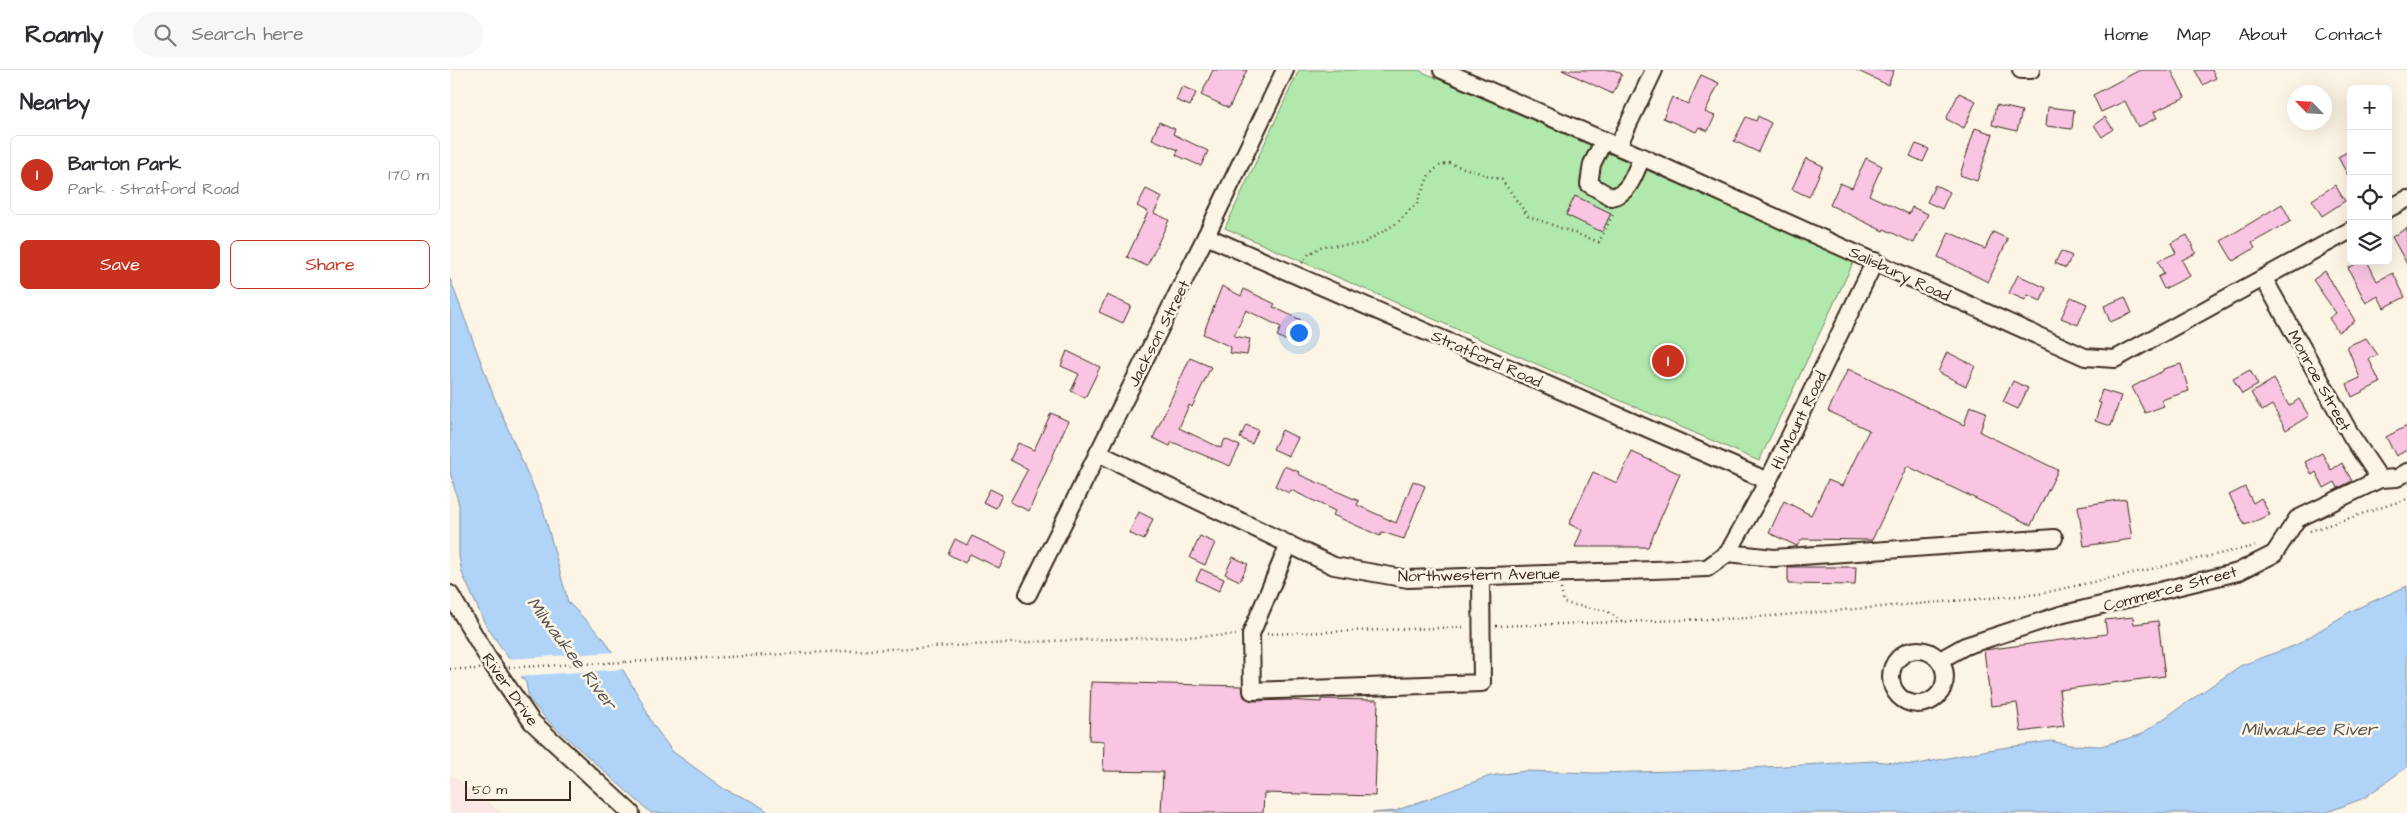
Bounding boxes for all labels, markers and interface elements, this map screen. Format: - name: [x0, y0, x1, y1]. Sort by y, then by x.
- search box: [133, 12, 483, 57]
- text: Roamly: [25, 18, 103, 52]
- icon: search: [151, 21, 179, 49]
- text: Search here: [191, 21, 304, 48]
- text: Home: [2104, 22, 2149, 47]
- text: Map: [2177, 22, 2211, 47]
- text: About: [2239, 22, 2287, 47]
- text: Contact: [2315, 22, 2382, 47]
- north arrow: [2287, 85, 2332, 130]
- map controls: [2347, 85, 2392, 265]
- button: +: [2347, 85, 2392, 130]
- text: Nearby: [20, 88, 90, 117]
- button: −: [2347, 130, 2392, 175]
- text: Barton Park: [68, 151, 181, 178]
- text: 1: [36, 164, 38, 186]
- text: 170 m: [388, 164, 429, 186]
- button: locate: [2347, 175, 2392, 220]
- text: Park · Stratford Road: [68, 178, 239, 200]
- button: layers: [2347, 220, 2392, 265]
- button: Save: [20, 240, 220, 289]
- button: Share: [230, 240, 430, 289]
- street label: Salisbury Road: [1845, 241, 1954, 308]
- street label: Jackson Street: [1122, 276, 1196, 391]
- your location: [1286, 320, 1312, 346]
- street label: Stratford Road: [1428, 325, 1545, 393]
- street label: Monroe Street: [2282, 326, 2356, 435]
- pin: 1: [1652, 342, 1684, 380]
- street label: Hi Mount Road: [1766, 368, 1832, 473]
- street label: Commerce Street: [2101, 560, 2240, 617]
- street label: Northwestern Avenue: [1398, 563, 1561, 587]
- water label: Milwaukee River: [521, 592, 624, 717]
- street label: River Drive: [477, 649, 544, 731]
- water label: Milwaukee River: [2241, 717, 2379, 742]
- scale bar: [465, 778, 571, 801]
- text: 50 m: [472, 780, 507, 800]

